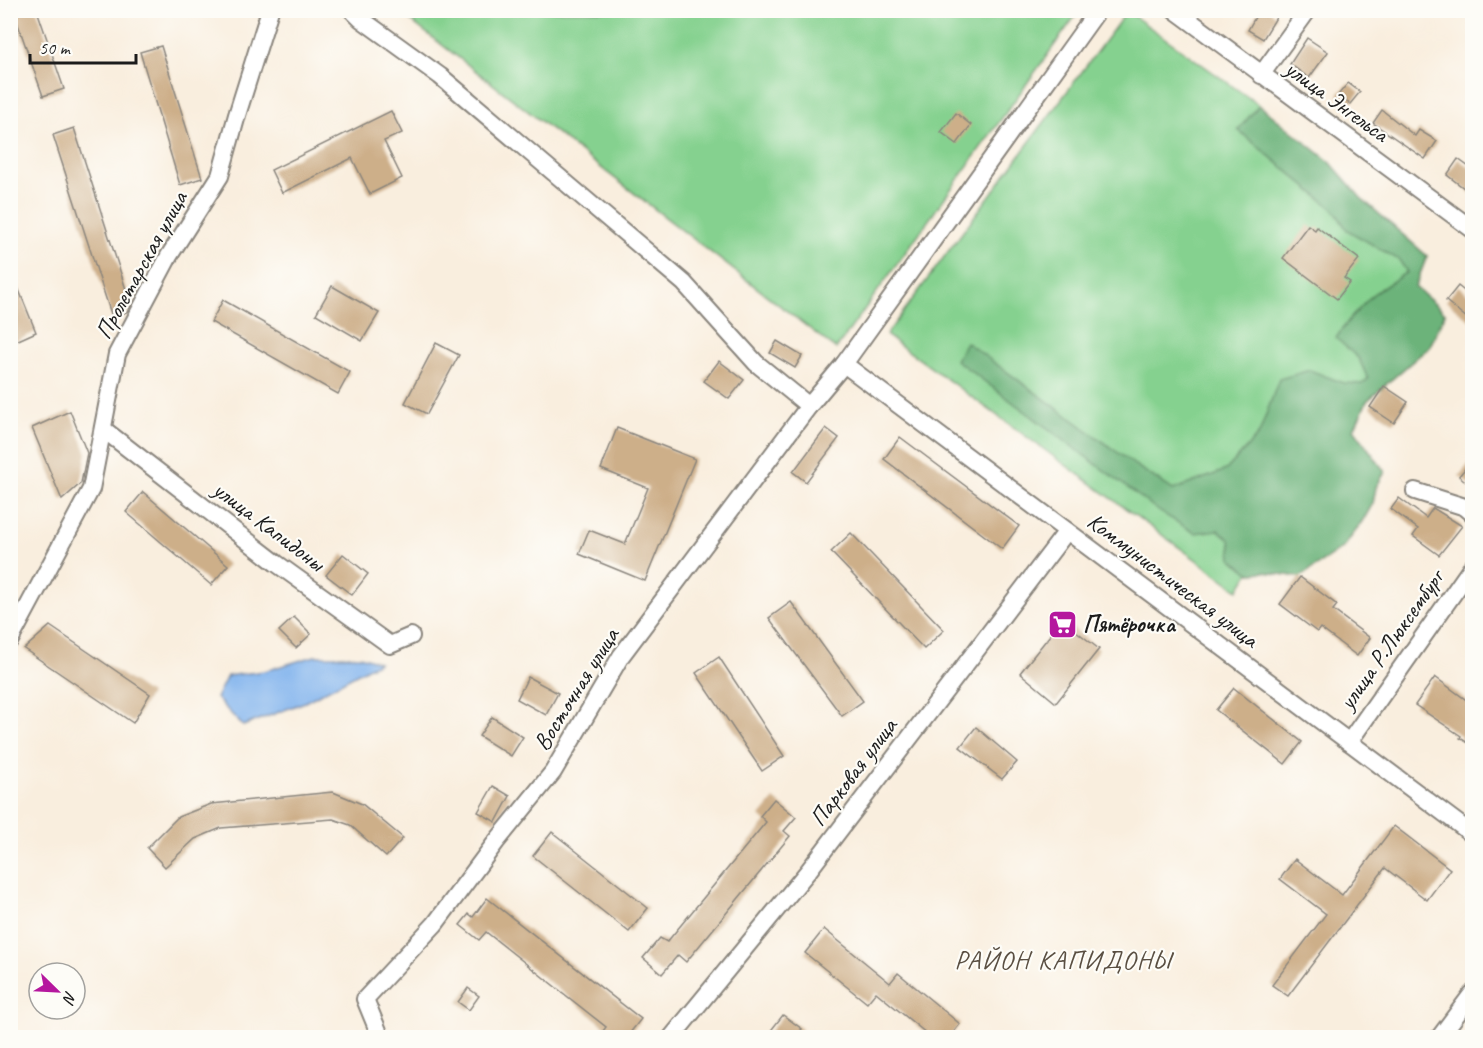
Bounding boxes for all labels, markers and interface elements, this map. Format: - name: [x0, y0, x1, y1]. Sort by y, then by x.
- scale bar: [30, 27, 136, 65]
- text: 50 m: [39, 37, 72, 59]
- street label: улица Энгельса: [1278, 52, 1396, 149]
- street label: Пролетарская улица: [88, 185, 195, 344]
- street label: улица Капидоны: [206, 473, 333, 579]
- street label: Коммунистическая улица: [1082, 506, 1266, 655]
- street label: улица Р.Люксембург: [1331, 562, 1452, 717]
- supermarket icon: Пятёрочка: [1046, 608, 1078, 640]
- place label: Пятёрочка: [1083, 609, 1176, 639]
- street label: Восточная улица: [526, 621, 626, 756]
- street label: Парковая улица: [803, 711, 904, 832]
- district label: РАЙОН КАПИДОНЫ: [954, 944, 1175, 977]
- north arrow: [27, 961, 87, 1021]
- text: N: [57, 988, 81, 1008]

